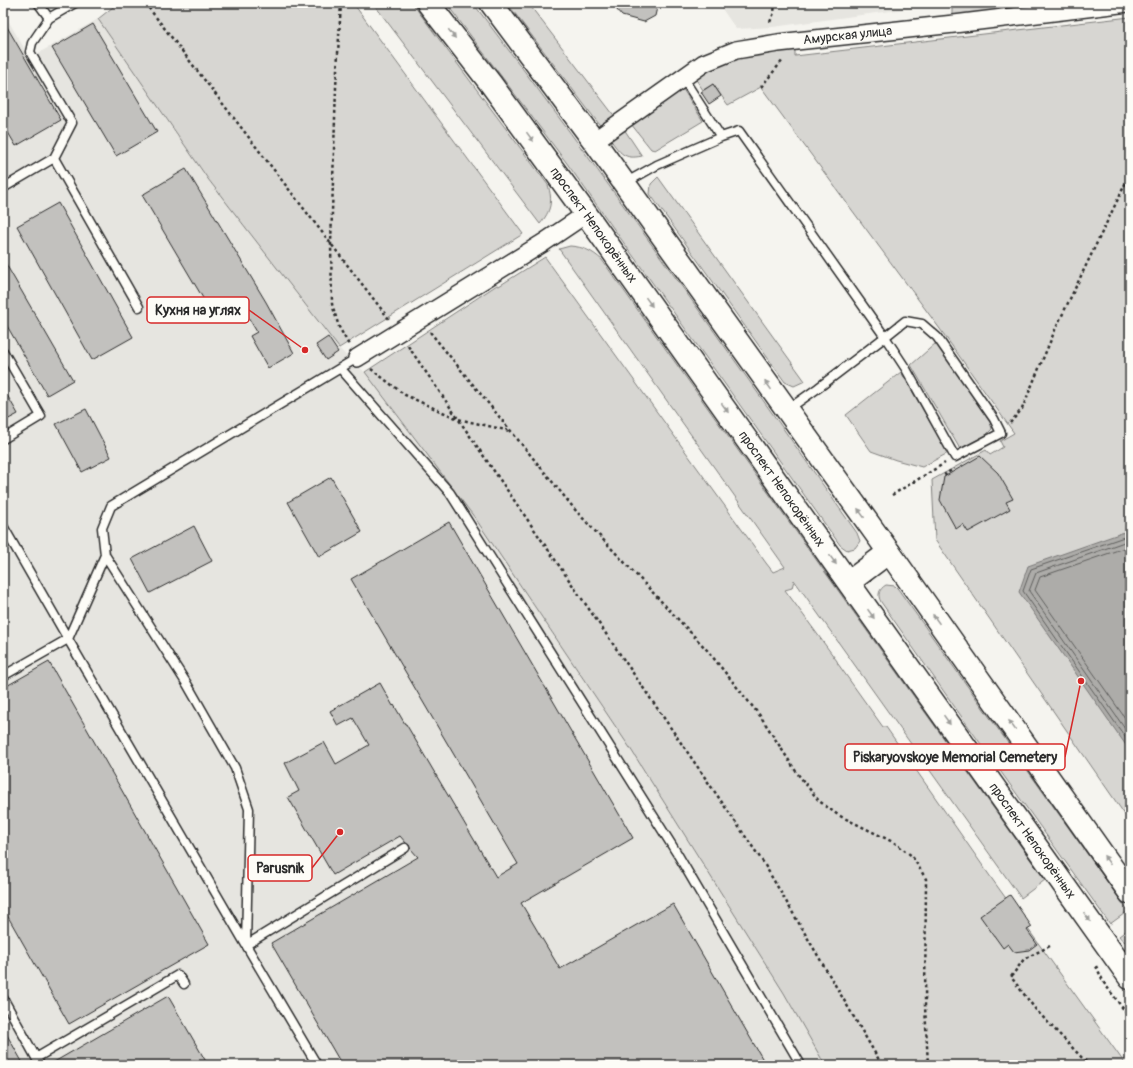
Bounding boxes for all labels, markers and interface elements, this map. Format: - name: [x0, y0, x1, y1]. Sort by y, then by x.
- street label: Амурская улица: [802, 23, 893, 48]
- one-way arrow: [448, 28, 456, 39]
- one-way arrow: [526, 132, 534, 143]
- street label: проспект Непокорённых: [547, 164, 640, 286]
- callout: Кухня на углях: [147, 297, 249, 323]
- one-way arrow: [645, 297, 653, 308]
- text: Кухня на углях: [155, 302, 241, 319]
- one-way arrow: [764, 380, 772, 391]
- one-way arrow: [721, 403, 729, 414]
- street label: проспект Непокорённых: [735, 428, 828, 550]
- one-way arrow: [857, 508, 865, 519]
- one-way arrow: [829, 554, 837, 565]
- one-way arrow: [867, 609, 875, 619]
- one-way arrow: [932, 614, 940, 624]
- one-way arrow: [943, 715, 951, 725]
- one-way arrow: [1008, 720, 1016, 731]
- callout: Piskaryovskoye Memorial Cemetery: [845, 744, 1065, 770]
- text: Piskaryovskoye Memorial Cemetery: [853, 749, 1057, 766]
- street label: проспект Непокорённых: [986, 780, 1079, 902]
- callout: Parusnik: [248, 855, 312, 881]
- one-way arrow: [1103, 855, 1111, 865]
- text: Parusnik: [256, 860, 304, 877]
- one-way arrow: [1083, 912, 1091, 922]

